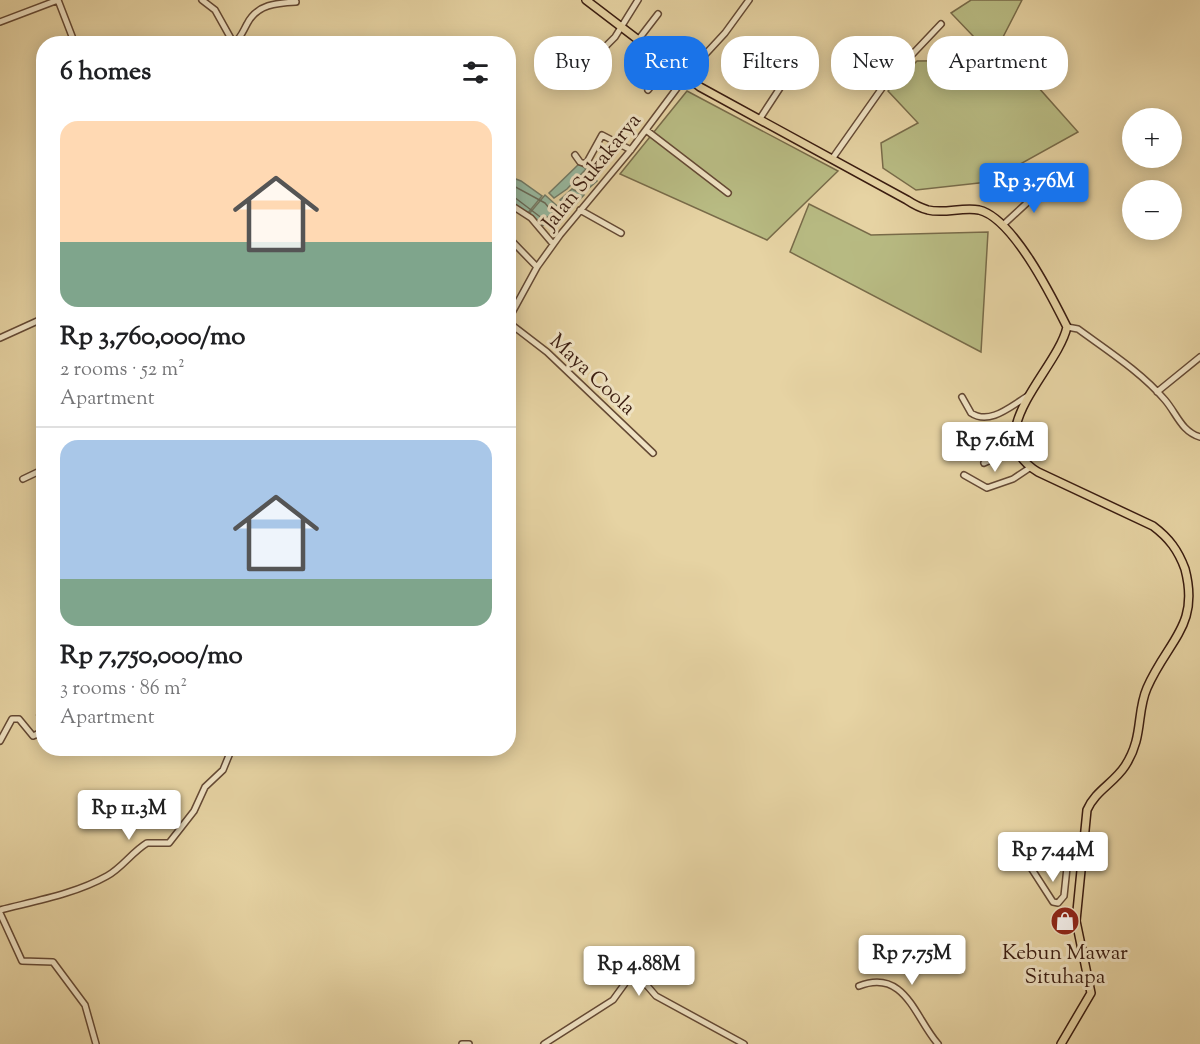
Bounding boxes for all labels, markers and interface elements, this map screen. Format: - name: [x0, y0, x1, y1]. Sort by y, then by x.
- chip: Buy: [534, 36, 612, 90]
- chip: Rent: [624, 36, 709, 90]
- chip: Filters: [721, 36, 819, 90]
- chip: New: [831, 36, 915, 90]
- chip: Apartment: [927, 36, 1068, 90]
- text: 6 homes: [60, 54, 151, 91]
- icon: filters: [459, 56, 492, 89]
- street label: Jalan Sukakarya: [535, 107, 649, 238]
- map controls: [1122, 108, 1182, 240]
- button: +: [1122, 108, 1182, 168]
- icon: home: [222, 160, 330, 268]
- pin: Rp 3.76M: [972, 163, 1096, 214]
- text: Rp 3.76M: [994, 168, 1074, 197]
- button: −: [1122, 180, 1182, 240]
- text: Rp 3,760,000/mo: [60, 319, 245, 356]
- street label: Maya Coola: [542, 328, 642, 423]
- text: 2 rooms · 52 m²: [60, 356, 185, 385]
- text: Apartment: [60, 385, 155, 414]
- pin: Rp 7.61M: [933, 422, 1057, 473]
- text: Rp 7.61M: [956, 427, 1034, 456]
- icon: home: [222, 479, 330, 587]
- text: Rp 7,750,000/mo: [60, 638, 243, 675]
- text: 3 rooms · 86 m²: [60, 675, 187, 704]
- text: Apartment: [60, 704, 155, 733]
- pin: Rp 11.3M: [67, 790, 191, 841]
- text: Rp 11.3M: [92, 795, 166, 824]
- pin: Rp 7.44M: [991, 832, 1115, 883]
- text: Rp 7.44M: [1012, 837, 1094, 866]
- shop icon: Kebun Mawar Situhapa: [1049, 905, 1081, 937]
- pin: Rp 7.75M: [850, 935, 974, 986]
- place label: Kebun Mawar Situhapa: [1002, 939, 1128, 993]
- text: Rp 7.75M: [873, 940, 951, 969]
- pin: Rp 4.88M: [577, 946, 701, 997]
- text: Rp 4.88M: [598, 951, 680, 980]

